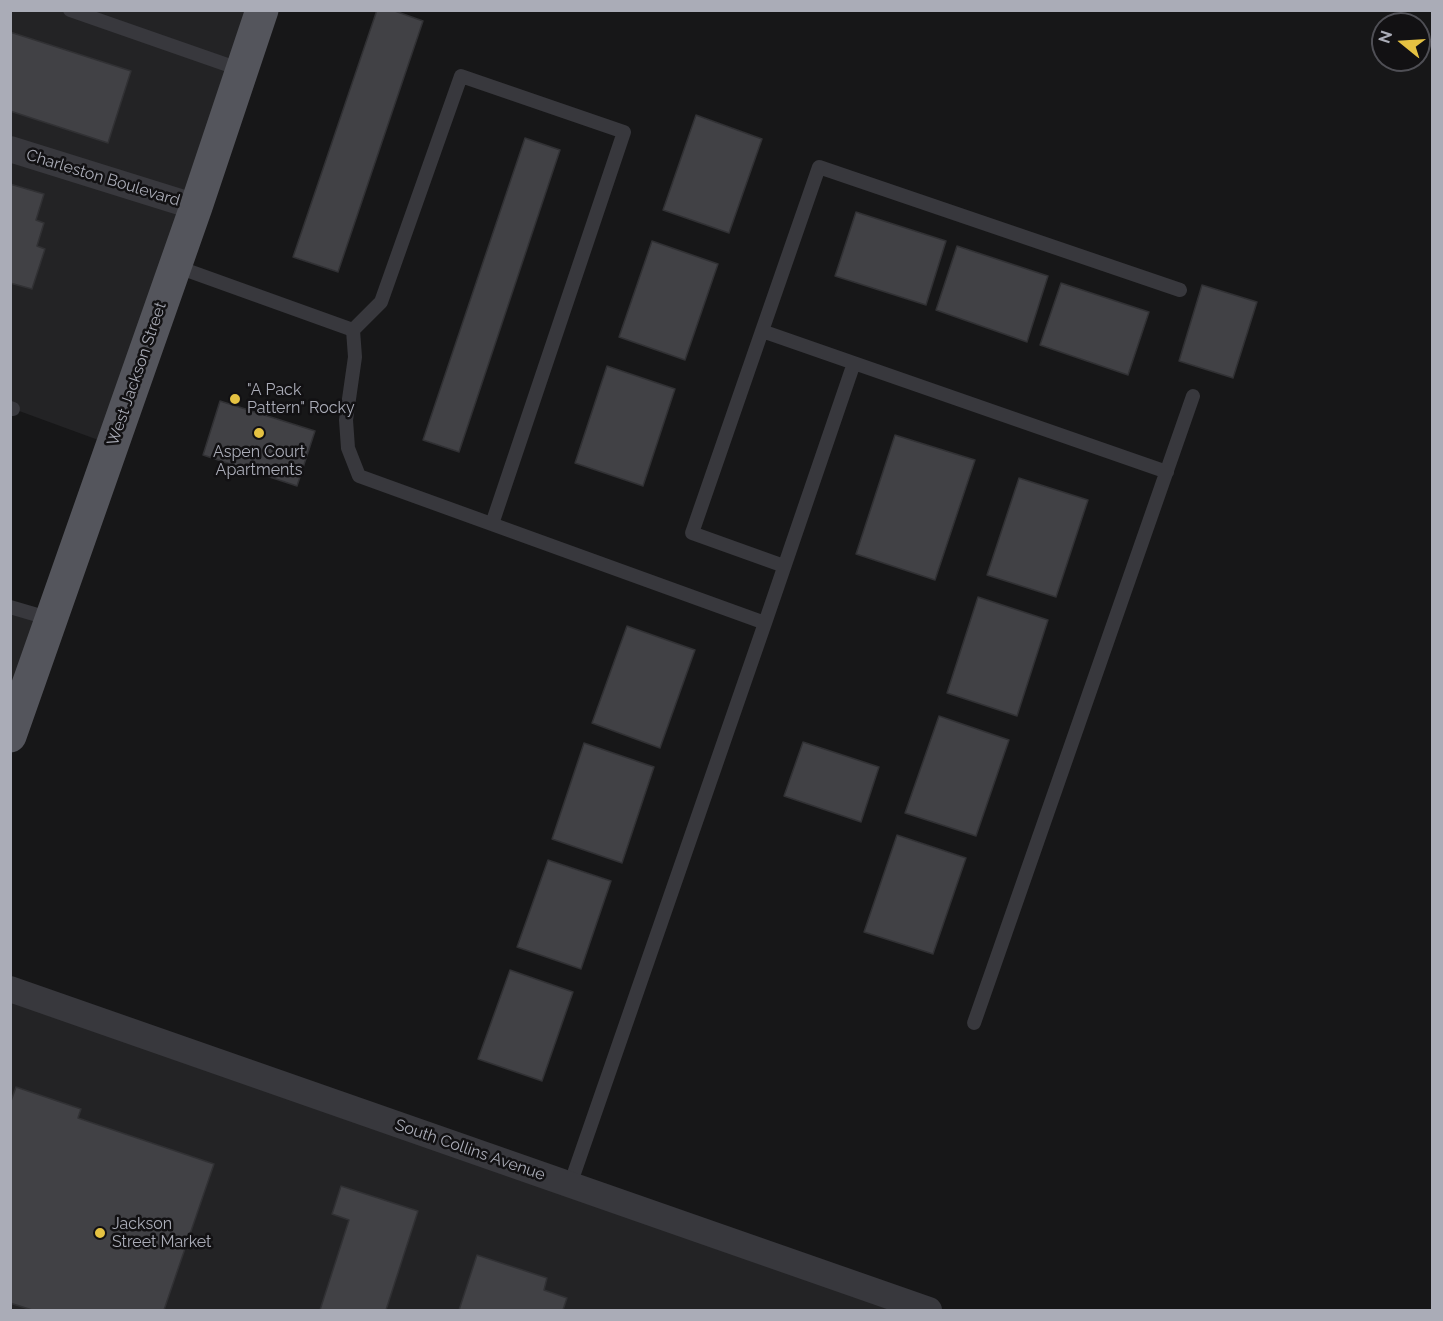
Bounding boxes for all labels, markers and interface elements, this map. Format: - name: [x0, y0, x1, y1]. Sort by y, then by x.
- north arrow: [1371, 12, 1431, 72]
- text: N: [1374, 28, 1396, 46]
- street label: Charleston Boulevard: [24, 145, 182, 211]
- street label: West Jackson Street: [103, 300, 171, 448]
- place label: "A Pack Pattern" Rocky: [247, 380, 355, 418]
- marker: "A Pack Pattern" Rocky: [228, 392, 242, 406]
- marker: Aspen Court Apartments: [252, 426, 266, 440]
- place label: Aspen Court Apartments: [213, 442, 305, 480]
- street label: South Collins Avenue: [392, 1115, 548, 1185]
- place label: Jackson Street Market: [112, 1214, 211, 1252]
- marker: Jackson Street Market: [93, 1226, 107, 1240]

